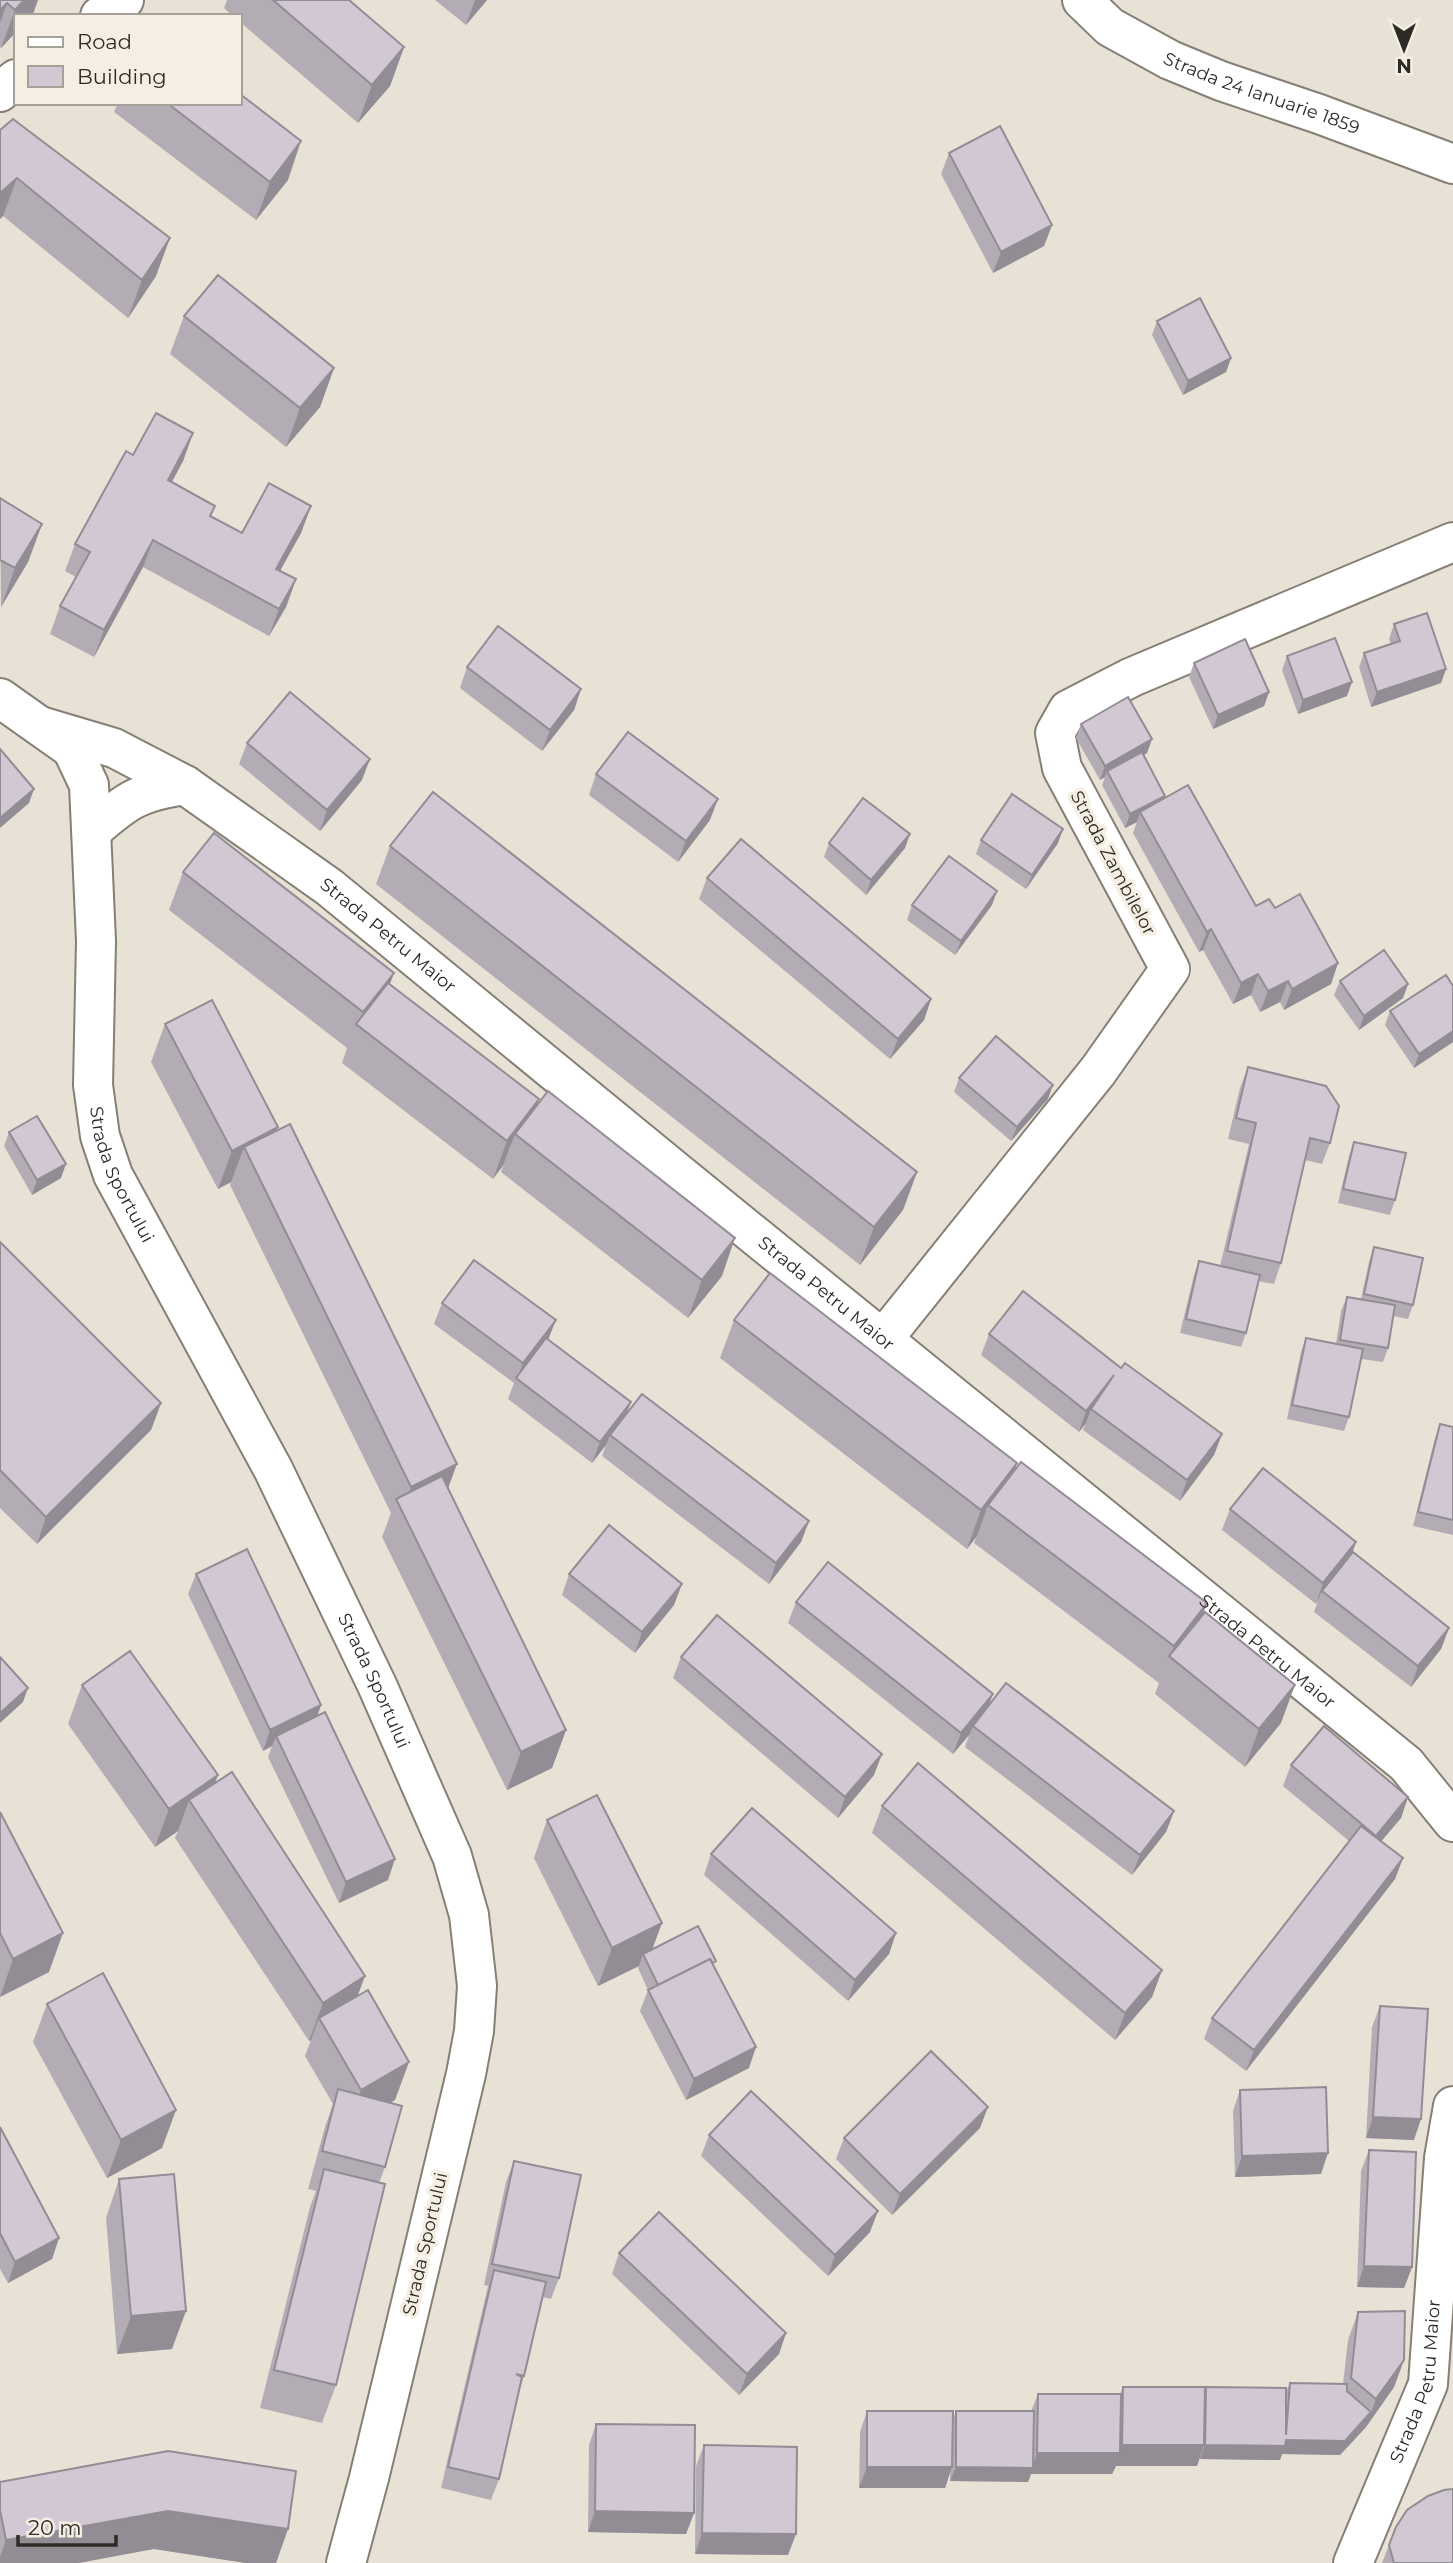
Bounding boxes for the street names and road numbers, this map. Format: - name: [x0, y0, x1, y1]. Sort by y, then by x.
- street label: Strada 24 Ianuarie 1859: [1159, 47, 1363, 139]
- street label: Strada Zambilelor: [1066, 787, 1160, 939]
- street label: Strada Petru Maior: [316, 873, 460, 997]
- street label: Strada Sportului: [85, 1105, 159, 1246]
- street label: Strada Petru Maior: [754, 1232, 899, 1355]
- street label: Strada Petru Maior: [1195, 1590, 1340, 1713]
- street label: Strada Sportului: [333, 1610, 414, 1752]
- street label: Strada Sportului: [398, 2170, 452, 2318]
- street label: Strada Petru Maior: [1385, 2299, 1445, 2466]

